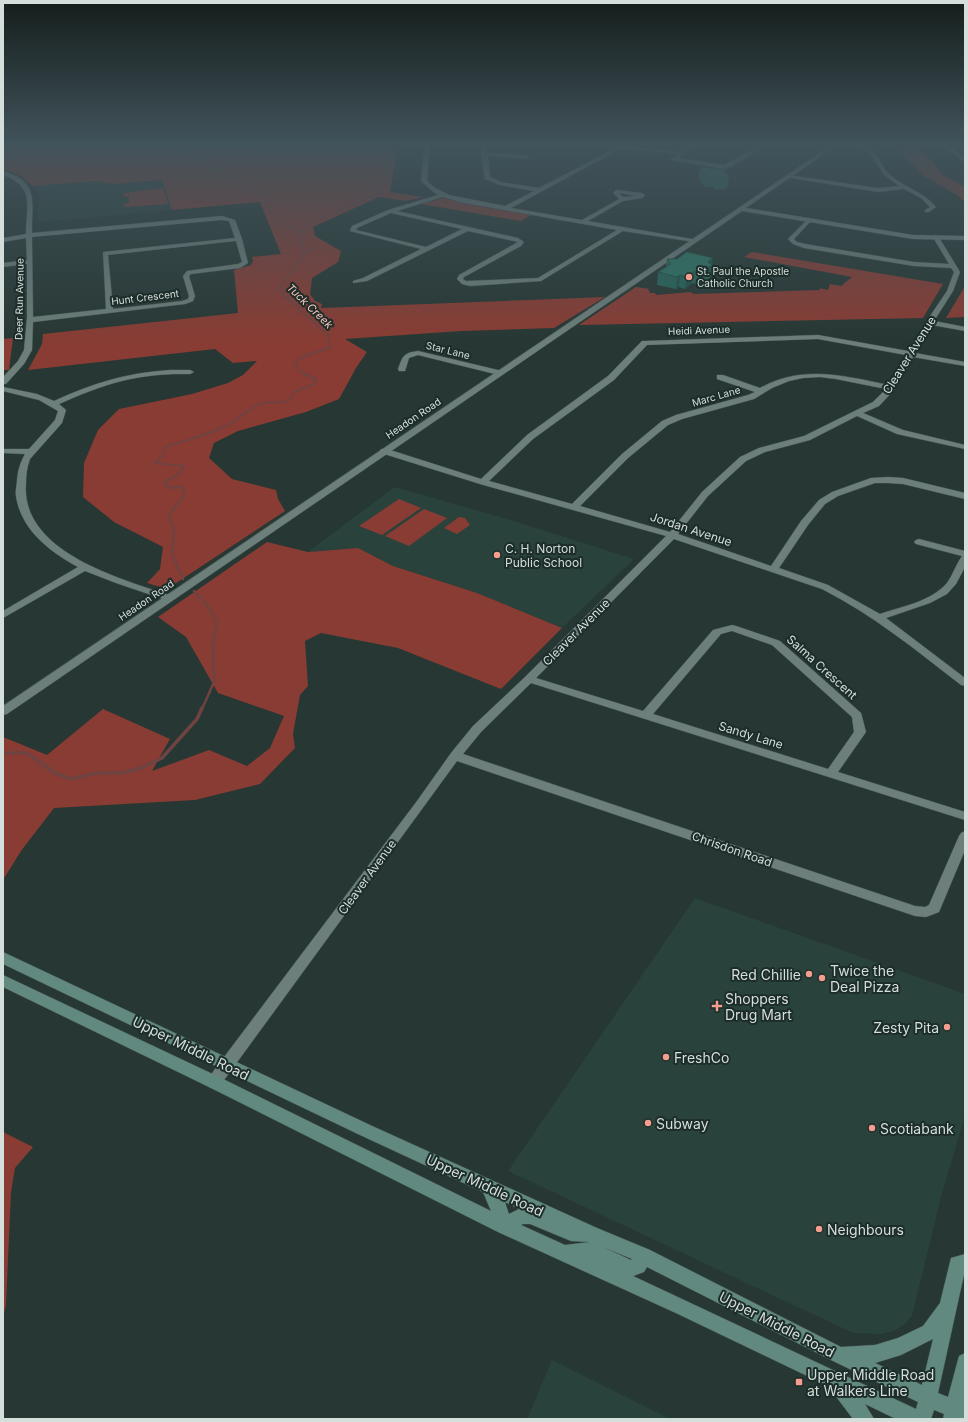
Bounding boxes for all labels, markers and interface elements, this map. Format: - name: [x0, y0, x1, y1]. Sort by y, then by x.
- street label: Deer Run Avenue: [12, 258, 26, 340]
- place label: St. Paul the Apostle Catholic Church: [697, 265, 789, 289]
- marker: St. Paul the Apostle Catholic Church: [684, 272, 694, 282]
- water label: Tuck Creek: [284, 280, 337, 332]
- street label: Hunt Crescent: [110, 287, 180, 307]
- street label: Cleaver Avenue: [879, 313, 939, 397]
- street label: Heidi Avenue: [668, 323, 730, 337]
- street label: Star Lane: [425, 339, 471, 361]
- street label: Marc Lane: [690, 383, 742, 409]
- street label: Headon Road: [383, 395, 443, 441]
- street label: Jordan Avenue: [648, 509, 734, 549]
- place label: C. H. Norton Public School: [505, 541, 582, 570]
- marker: C. H. Norton Public School: [492, 550, 502, 560]
- street label: Headon Road: [116, 577, 176, 623]
- street label: Cleaver Avenue: [539, 595, 613, 669]
- street label: Salma Crescent: [784, 632, 860, 702]
- street label: Sandy Lane: [717, 718, 785, 752]
- street label: Chrisdon Road: [690, 828, 774, 870]
- street label: Cleaver Avenue: [335, 837, 399, 917]
- place label: Twice the Deal Pizza: [830, 962, 899, 995]
- place label: Red Chillie: [731, 966, 801, 983]
- marker: Red Chillie: [804, 969, 814, 979]
- marker: Twice the Deal Pizza: [817, 973, 827, 983]
- place label: Shoppers Drug Mart: [725, 990, 792, 1023]
- marker: Shoppers Drug Mart: [712, 1001, 722, 1011]
- street label: Upper Middle Road: [130, 1012, 252, 1084]
- place label: Zesty Pita: [873, 1019, 939, 1036]
- marker: Zesty Pita: [942, 1022, 952, 1032]
- place label: FreshCo: [674, 1049, 729, 1066]
- marker: FreshCo: [661, 1052, 671, 1062]
- place label: Subway: [656, 1115, 709, 1132]
- marker: Subway: [643, 1118, 653, 1128]
- place label: Scotiabank: [880, 1120, 954, 1137]
- marker: Scotiabank: [867, 1123, 877, 1133]
- street label: Upper Middle Road: [424, 1150, 546, 1220]
- place label: Neighbours: [827, 1221, 904, 1238]
- marker: Neighbours: [814, 1224, 824, 1234]
- street label: Upper Middle Road: [716, 1288, 838, 1360]
- place label: Upper Middle Road at Walkers Line: [807, 1366, 934, 1399]
- marker: Upper Middle Road at Walkers Line: [794, 1377, 804, 1387]

